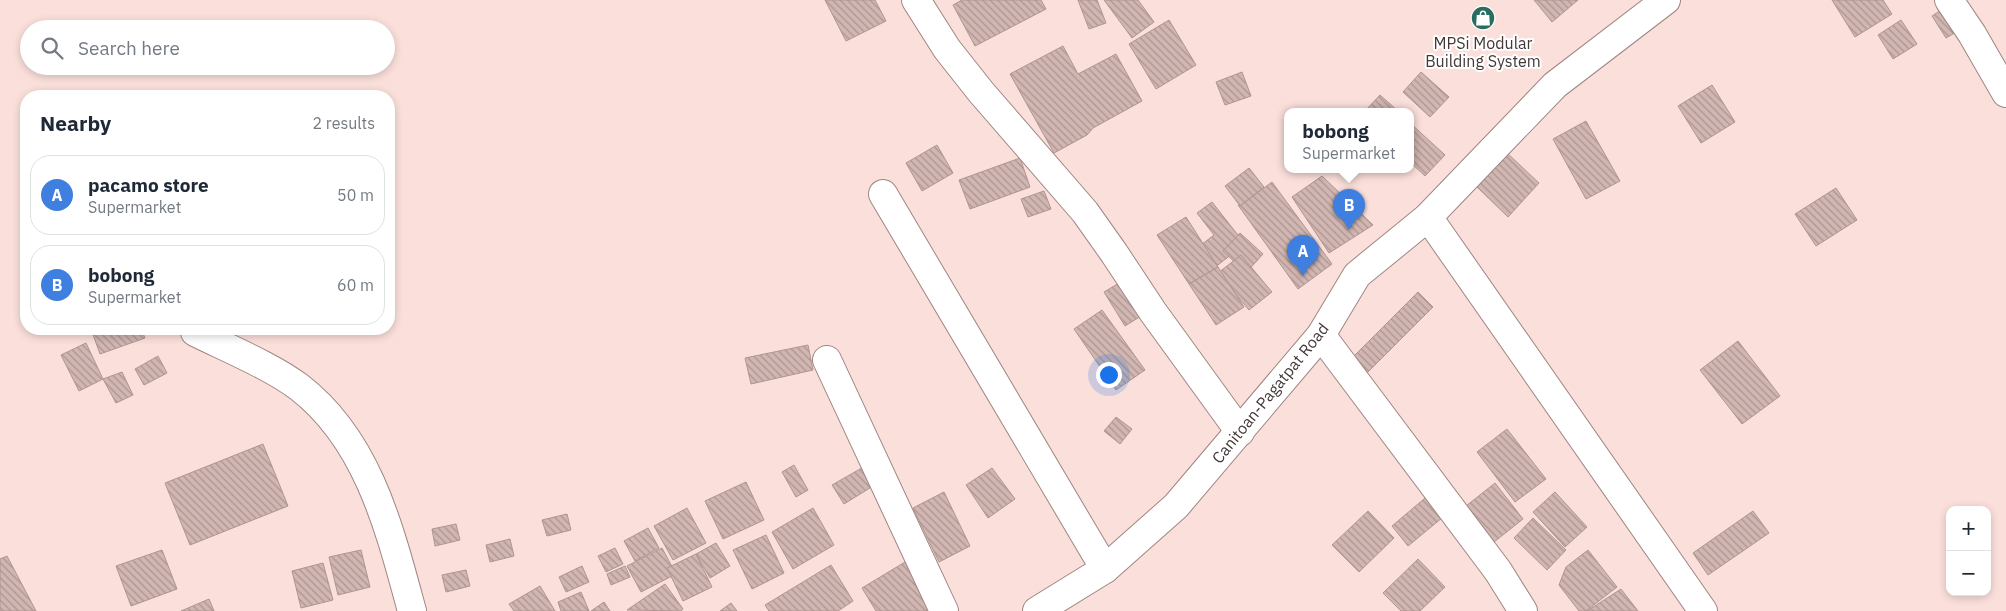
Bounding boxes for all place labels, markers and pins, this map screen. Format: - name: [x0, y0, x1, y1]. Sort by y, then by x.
- shop icon: MPSi Modular Building System: [1470, 5, 1496, 31]
- place label: MPSi Modular Building System: [1425, 33, 1541, 71]
- pin: B: [1333, 189, 1365, 230]
- pin: A: [1287, 235, 1319, 276]

